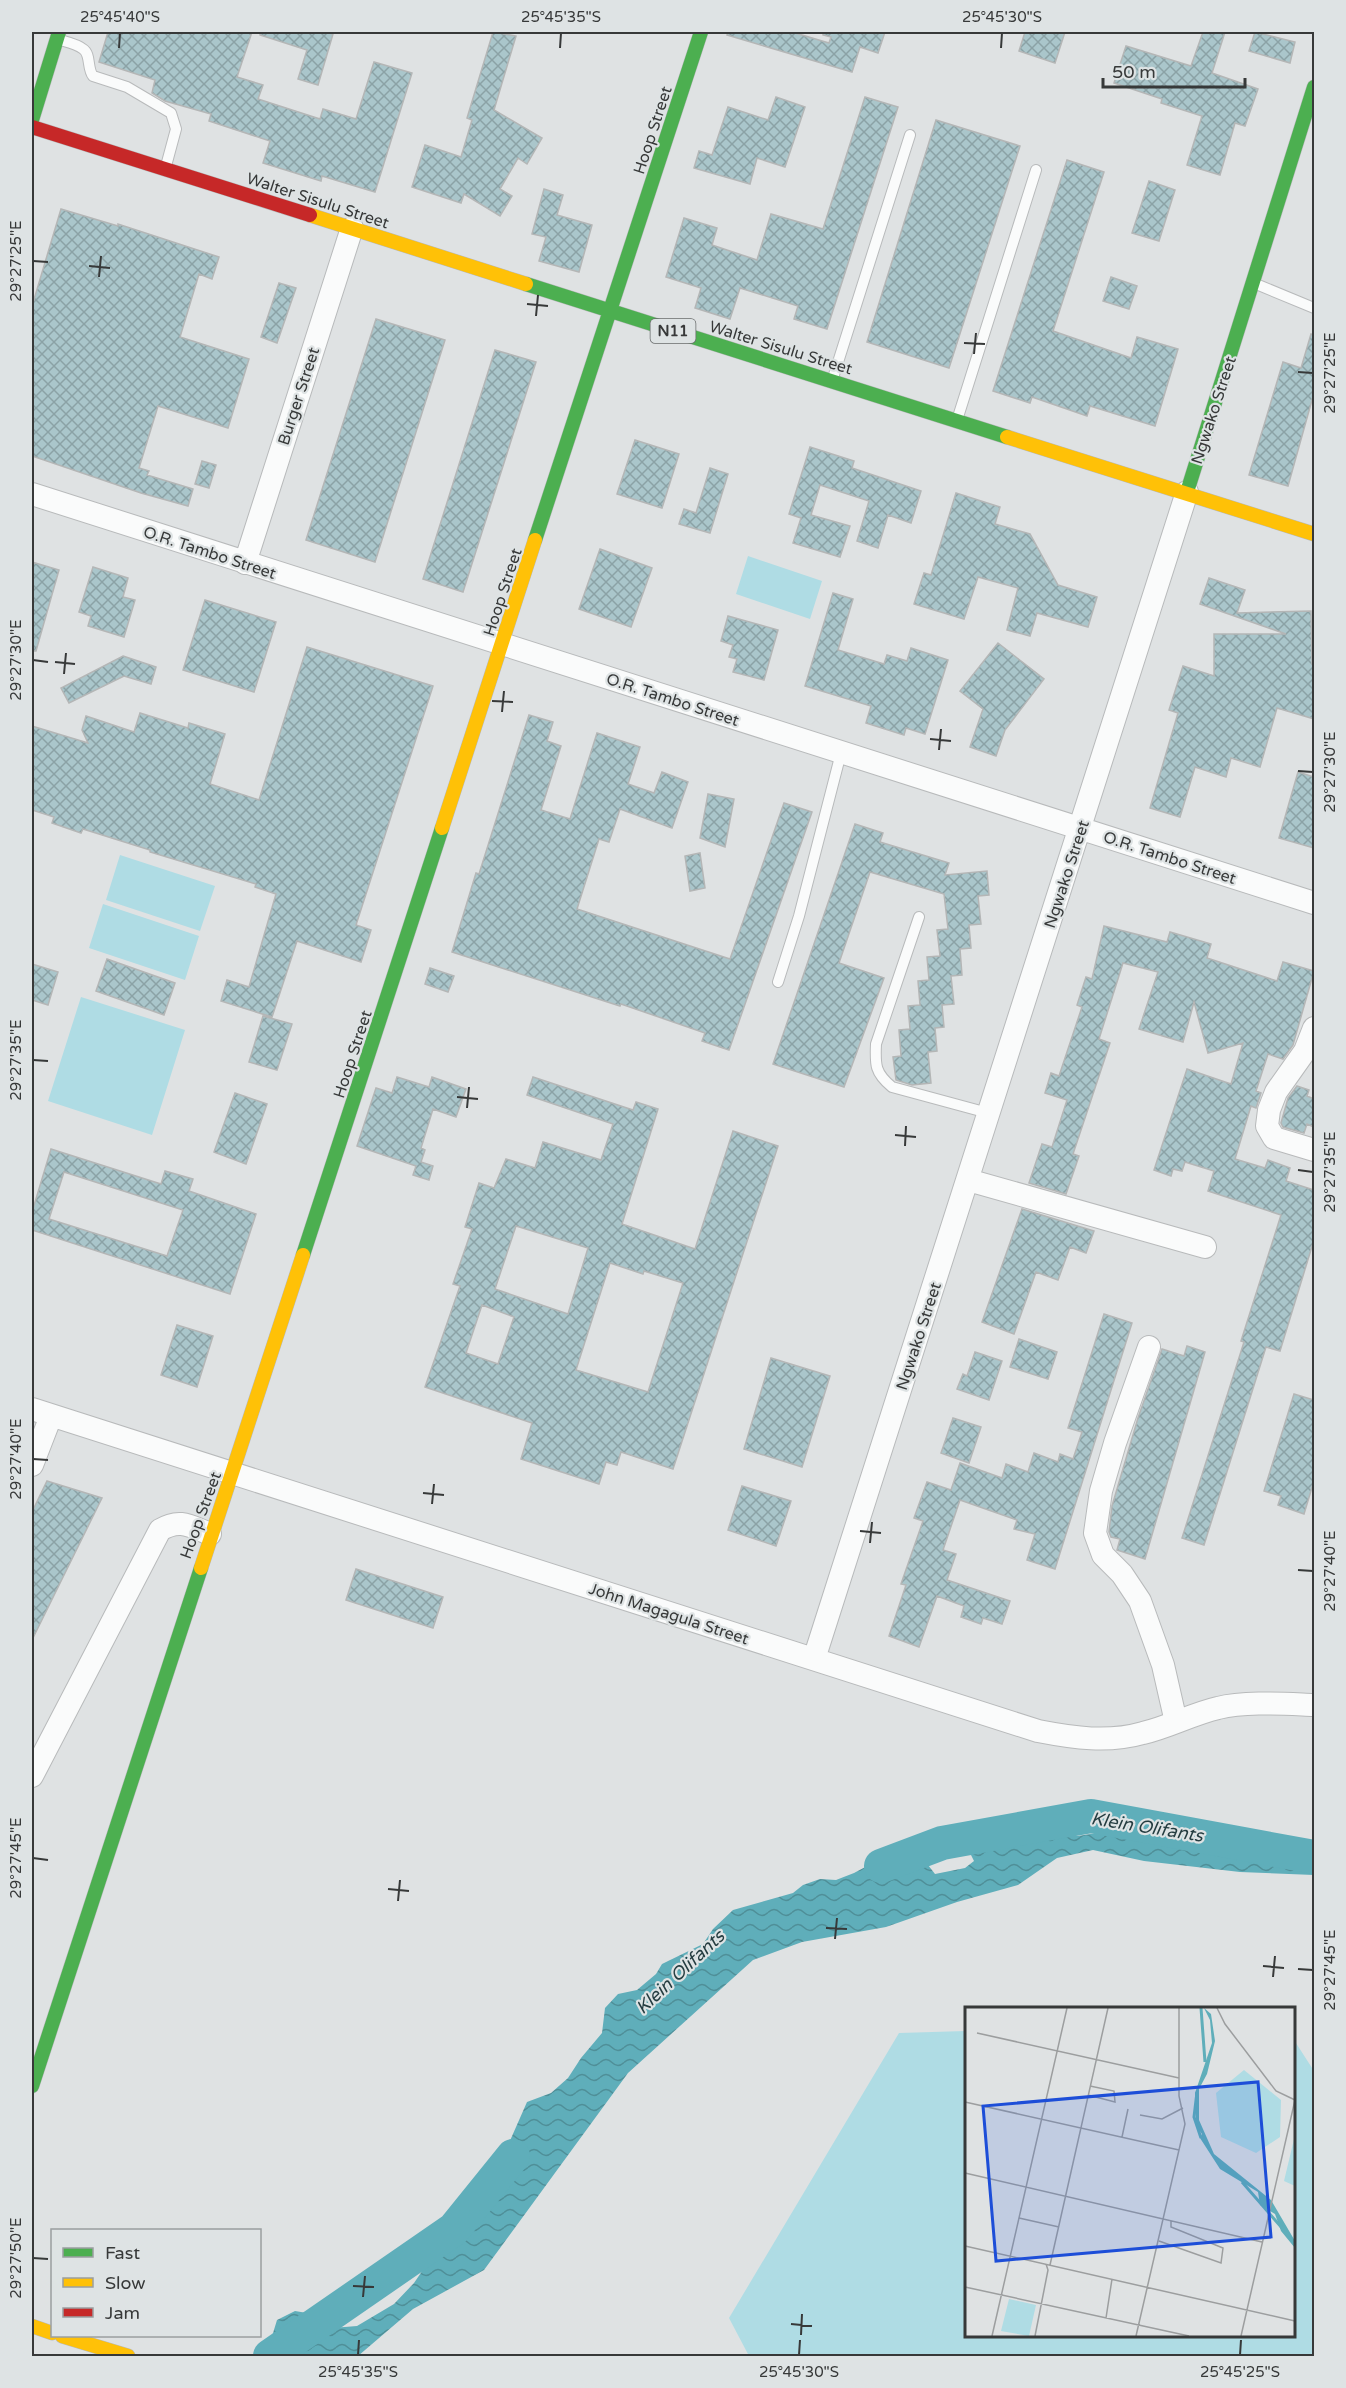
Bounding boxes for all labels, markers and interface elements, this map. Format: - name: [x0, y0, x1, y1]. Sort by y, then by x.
- text: 25°45'40"S: [80, 8, 160, 26]
- text: 25°45'35"S: [521, 8, 601, 26]
- text: 25°45'30"S: [962, 8, 1042, 26]
- scale bar: [1103, 51, 1246, 89]
- text: 50 m: [1112, 61, 1156, 83]
- street label: Hoop Street: [629, 84, 677, 177]
- street label: Walter Sisulu Street: [244, 168, 391, 233]
- text: 29°27'25"E: [7, 220, 25, 302]
- street label: Walter Sisulu Street: [707, 317, 855, 379]
- road number: N11: [650, 319, 696, 343]
- text: 29°27'25"E: [1321, 332, 1339, 414]
- street label: Burger Street: [274, 345, 324, 448]
- street label: Ngwako Street: [1187, 354, 1241, 467]
- street label: O.R. Tambo Street: [141, 522, 279, 584]
- street label: Hoop Street: [479, 546, 527, 639]
- text: 29°27'30"E: [7, 619, 25, 701]
- street label: O.R. Tambo Street: [604, 669, 742, 731]
- text: 29°27'30"E: [1321, 731, 1339, 813]
- street label: Ngwako Street: [1040, 818, 1094, 931]
- street label: O.R. Tambo Street: [1101, 827, 1239, 889]
- street label: Hoop Street: [329, 1008, 377, 1101]
- text: 29°27'35"E: [7, 1019, 25, 1101]
- text: 29°27'35"E: [1321, 1131, 1339, 1213]
- street label: Ngwako Street: [892, 1280, 946, 1393]
- text: 29°27'40"E: [7, 1418, 25, 1500]
- street label: Hoop Street: [176, 1469, 226, 1562]
- text: 29°27'40"E: [1321, 1530, 1339, 1612]
- street label: John Magagula Street: [586, 1579, 751, 1649]
- water label: Klein Olifants: [1089, 1807, 1206, 1847]
- text: 29°27'45"E: [7, 1817, 25, 1899]
- water label: Klein Olifants: [631, 1924, 730, 2019]
- text: 29°27'45"E: [1321, 1929, 1339, 2011]
- inset map: [965, 2007, 1295, 2337]
- text: 29°27'50"E: [7, 2217, 25, 2299]
- legend: [51, 2229, 261, 2337]
- text: Fast: [105, 2242, 140, 2264]
- text: Slow: [105, 2272, 146, 2294]
- text: Jam: [105, 2302, 140, 2324]
- text: 25°45'35"S: [318, 2363, 398, 2381]
- text: 25°45'30"S: [759, 2363, 839, 2381]
- text: 25°45'25"S: [1200, 2363, 1280, 2381]

